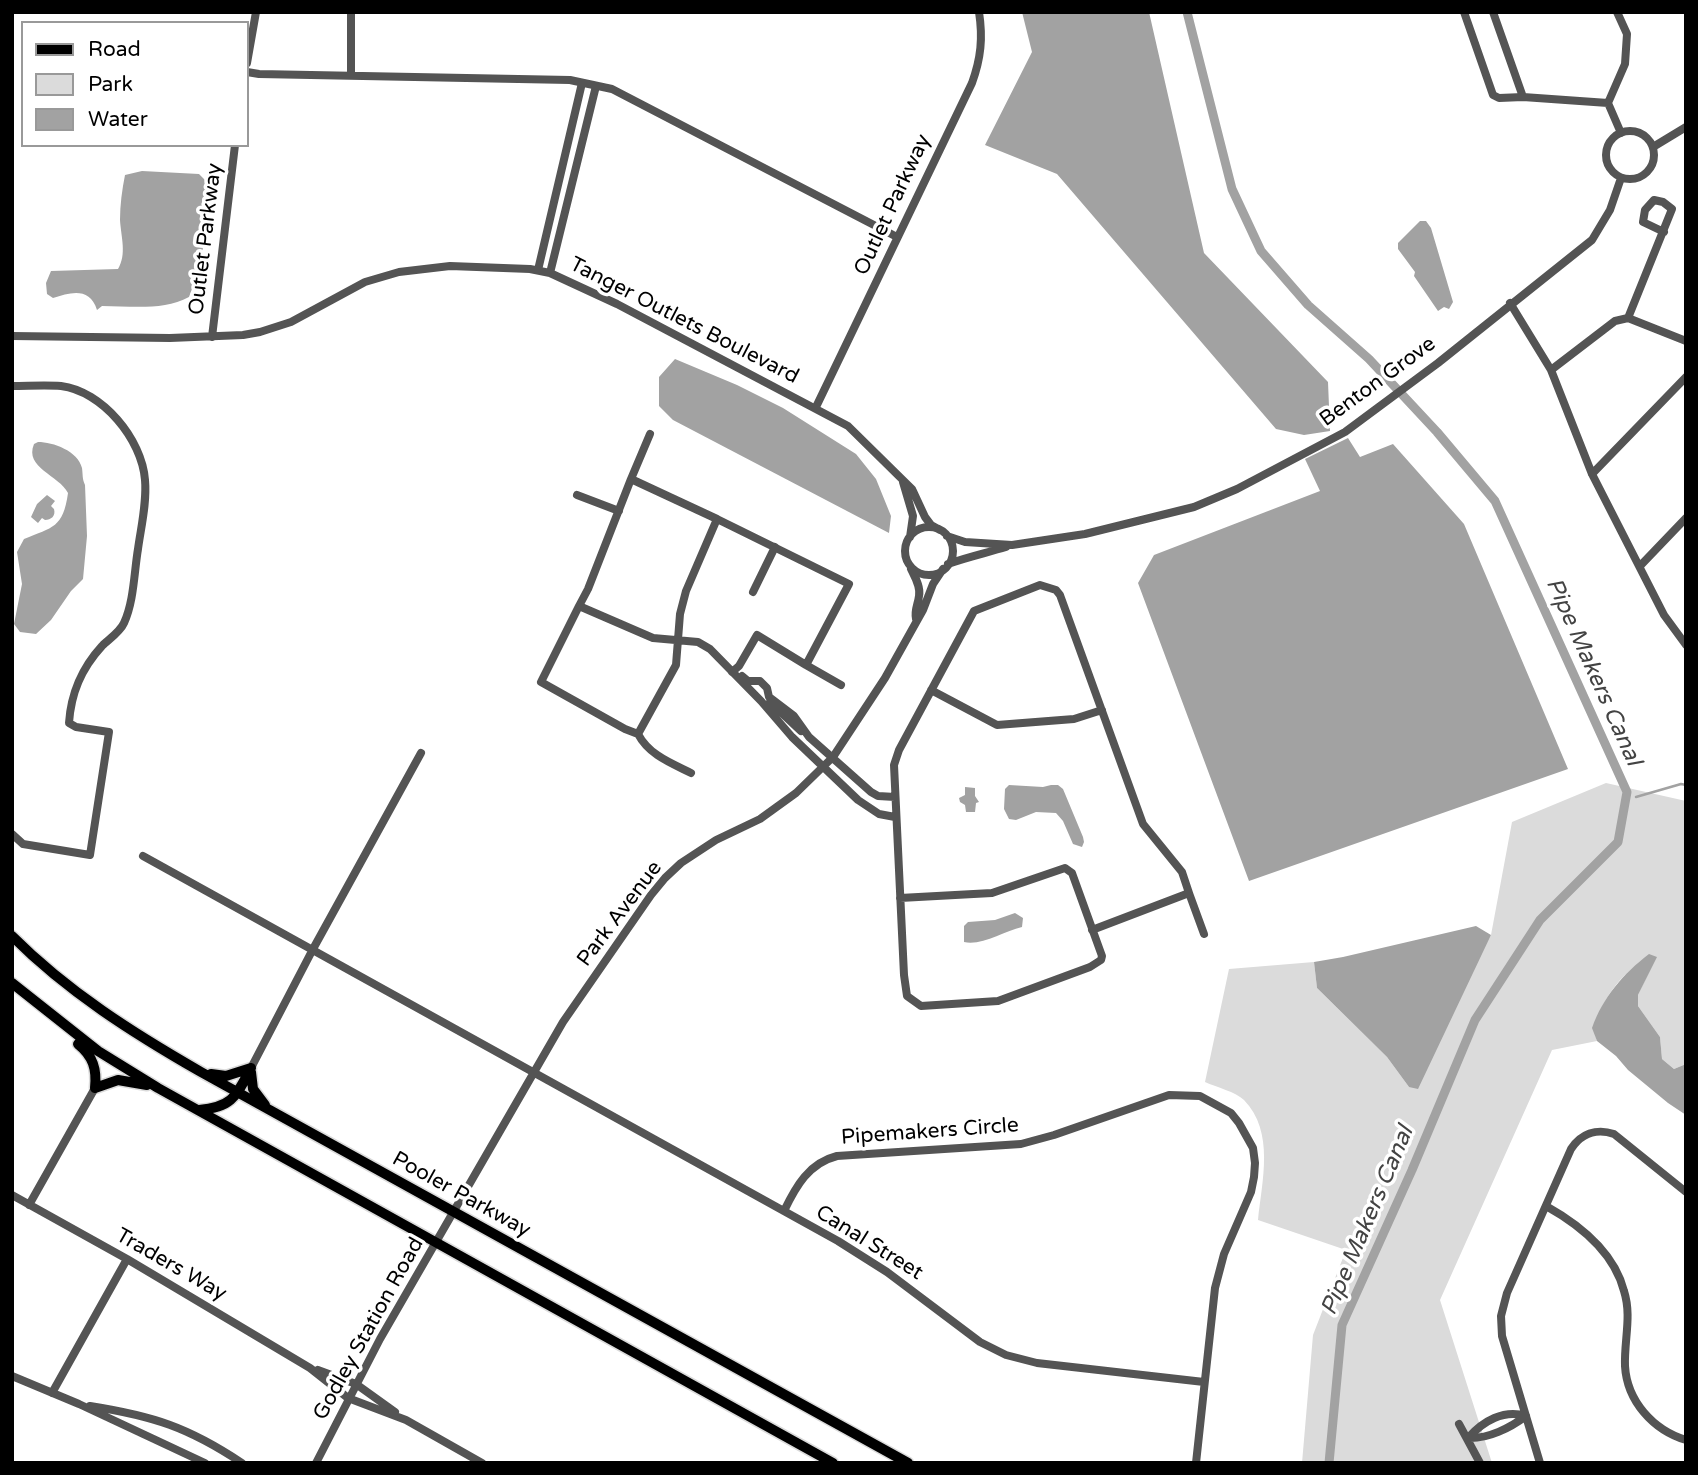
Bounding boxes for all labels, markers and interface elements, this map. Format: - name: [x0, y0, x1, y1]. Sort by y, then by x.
- legend: [21, 21, 248, 147]
- text: Road: [88, 37, 141, 62]
- text: Park: [88, 72, 133, 97]
- text: Water: [88, 107, 148, 132]
- street label: Outlet Parkway: [849, 131, 937, 279]
- street label: Outlet Parkway: [184, 162, 228, 316]
- street label: Tanger Outlets Boulevard: [565, 252, 803, 390]
- street label: Benton Grove: [1315, 332, 1441, 432]
- water label: Pipe Makers Canal: [1539, 574, 1647, 770]
- street label: Park Avenue: [572, 856, 668, 972]
- street label: Pipemakers Circle: [840, 1113, 1020, 1151]
- water label: Pipe Makers Canal: [1316, 1122, 1420, 1320]
- street label: Pooler Parkway: [387, 1147, 535, 1243]
- street label: Canal Street: [811, 1200, 927, 1286]
- street label: Traders Way: [111, 1223, 231, 1307]
- street label: Godley Station Road: [308, 1233, 430, 1425]

